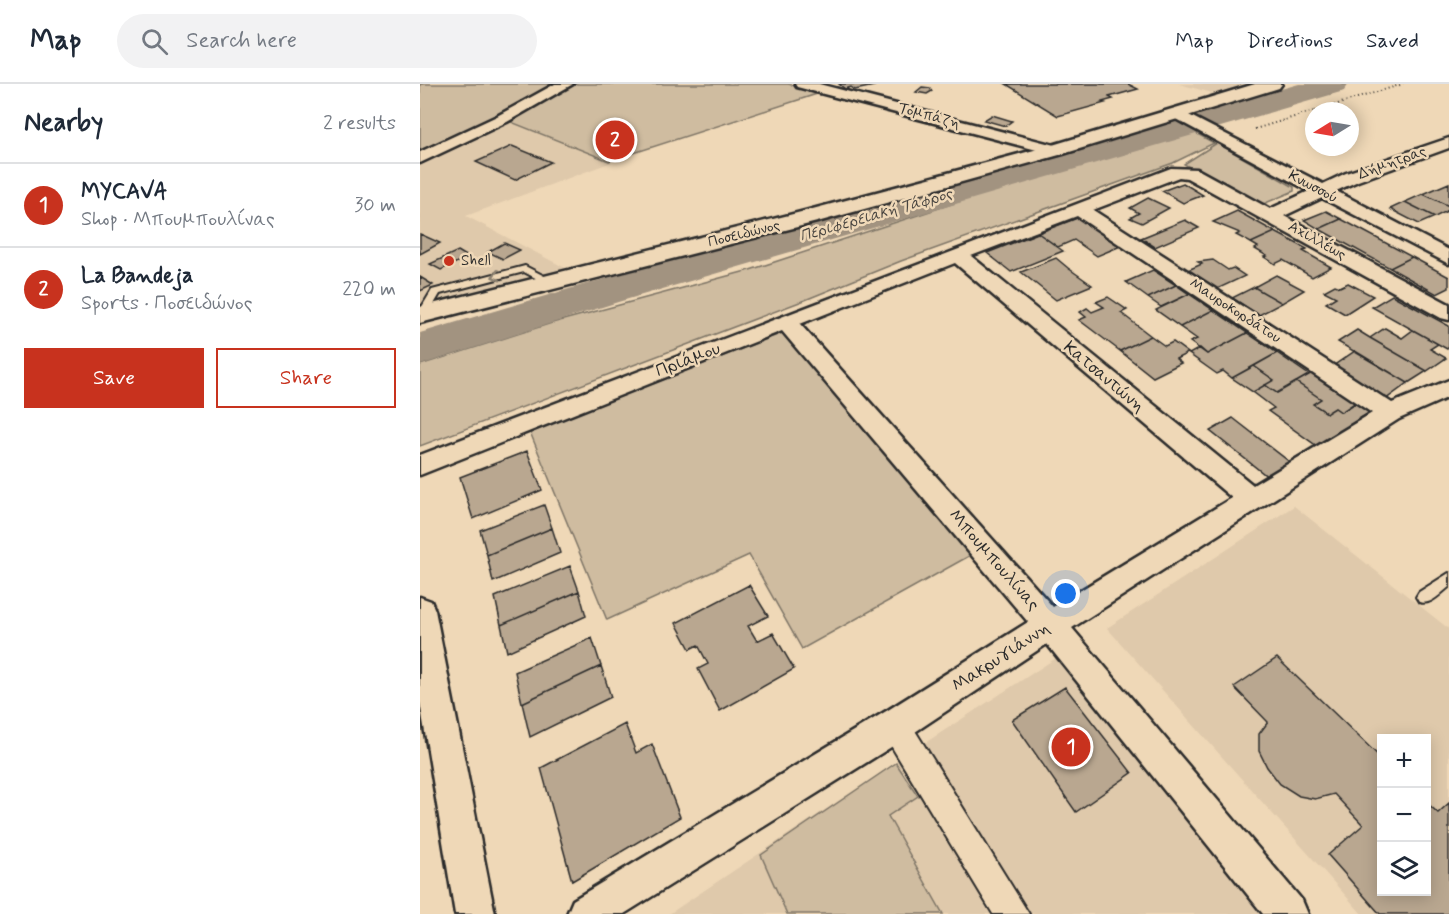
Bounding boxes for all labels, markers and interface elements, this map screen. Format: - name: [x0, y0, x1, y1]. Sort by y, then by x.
- search box: [117, 14, 537, 68]
- text: Map: [30, 23, 81, 60]
- icon: search: [138, 25, 171, 58]
- text: Search here: [186, 27, 297, 55]
- text: Map: [1175, 27, 1214, 55]
- text: Directions: [1247, 27, 1333, 55]
- text: Saved: [1366, 27, 1419, 55]
- street label: Τομπάζη: [896, 98, 962, 134]
- north arrow: [1305, 102, 1359, 156]
- text: Nearby: [24, 106, 103, 140]
- text: 2 results: [323, 110, 396, 137]
- pin: 2: [596, 118, 634, 162]
- street label: Δήμητρας: [1355, 141, 1429, 185]
- street label: Κνωσσού: [1285, 166, 1341, 208]
- text: MYCAVA: [81, 178, 167, 206]
- water label: Περιφερειακή Τάφρος: [797, 183, 956, 247]
- text: 1: [39, 192, 48, 219]
- text: 30 m: [354, 192, 396, 219]
- text: Shop · Μπουμπουλίνας: [81, 206, 275, 233]
- street label: Ποσειδώνος: [706, 215, 783, 253]
- street label: Αχιλλέως: [1284, 217, 1350, 265]
- place label: Shell: [461, 251, 491, 271]
- marker: Shell: [442, 254, 456, 268]
- text: La Bandeja: [81, 262, 193, 290]
- one-way arrow: [491, 269, 501, 282]
- street label: Μαυροκορδάτου: [1185, 274, 1285, 348]
- text: 2: [39, 276, 48, 303]
- text: 220 m: [342, 276, 396, 303]
- text: Sports · Ποσειδώνος: [81, 290, 253, 317]
- street label: Κατσαντώνη: [1058, 336, 1150, 418]
- street label: Πριάμου: [652, 337, 724, 383]
- button: Save: [24, 348, 204, 408]
- button: Share: [216, 348, 396, 408]
- street label: Μπουμπουλίνας: [943, 504, 1045, 616]
- your location: [1051, 579, 1080, 608]
- street label: Μακρυγιάννη: [947, 616, 1055, 698]
- pin: 1: [1052, 724, 1090, 770]
- map controls: [1377, 734, 1431, 896]
- button: +: [1377, 734, 1431, 788]
- button: −: [1377, 788, 1431, 842]
- button: layers: [1377, 842, 1431, 896]

